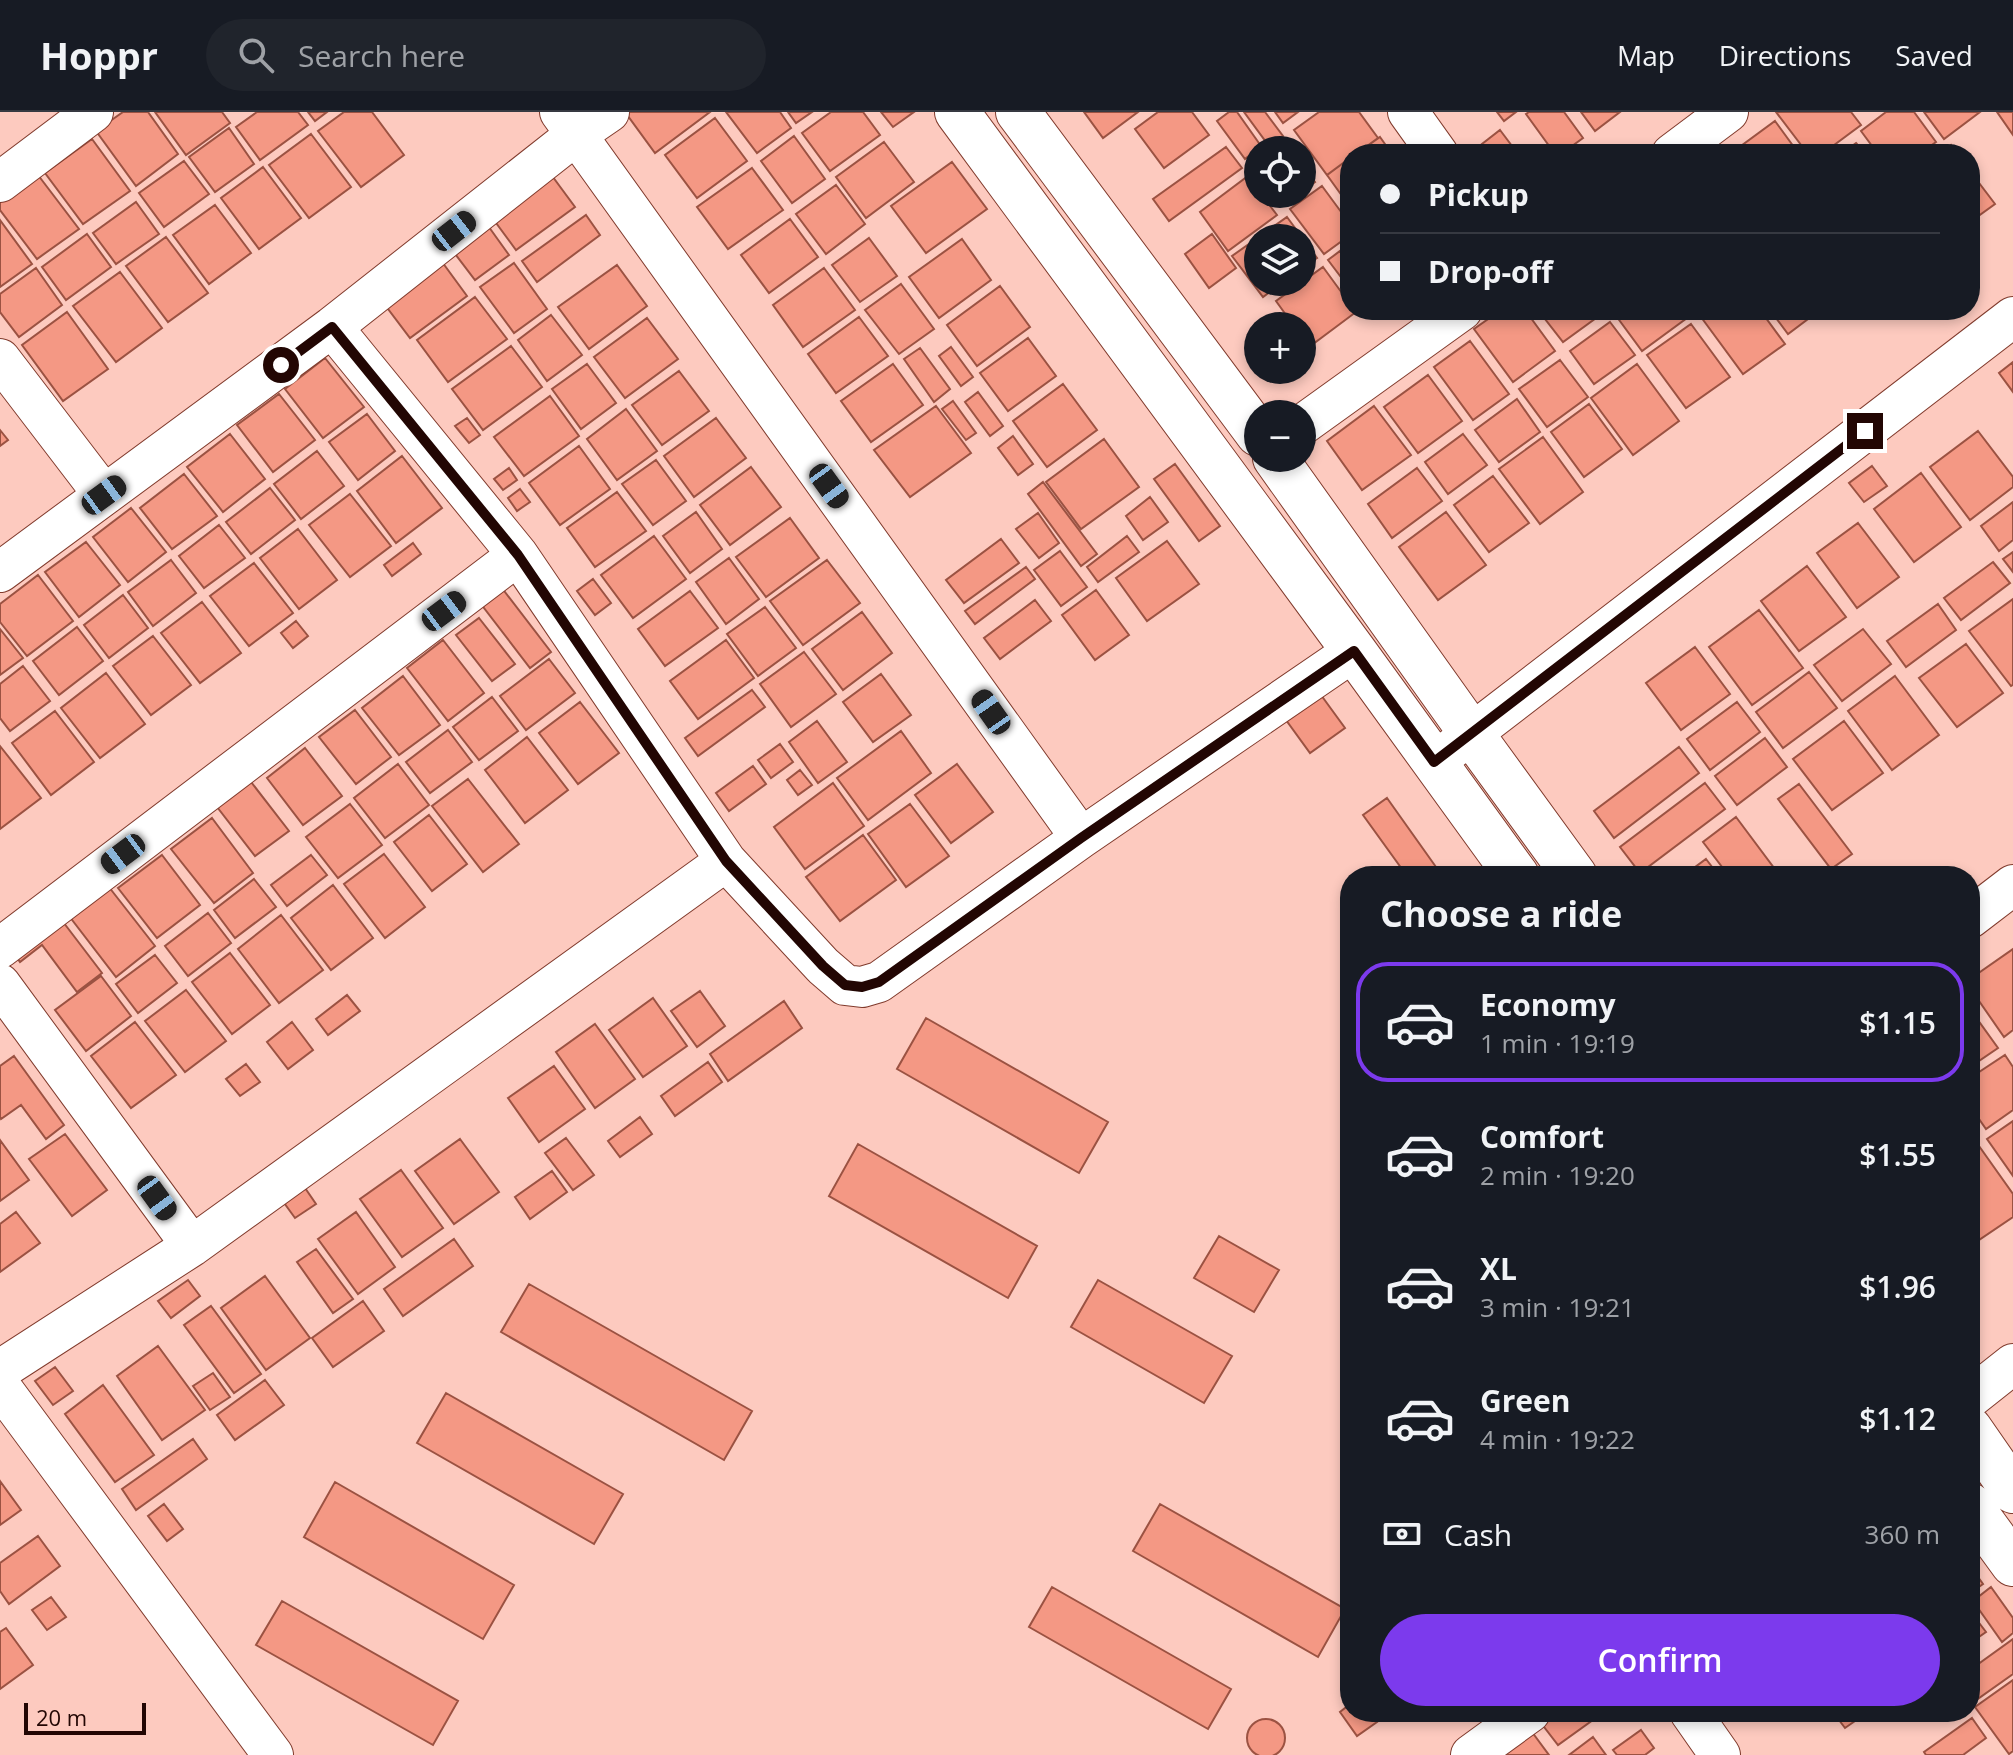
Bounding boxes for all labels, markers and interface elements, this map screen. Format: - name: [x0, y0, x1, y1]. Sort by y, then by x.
- search box: [206, 19, 766, 91]
- text: Hoppr: [40, 29, 158, 81]
- icon: search: [234, 33, 278, 77]
- text: Search here: [298, 35, 465, 76]
- text: Map: [1617, 36, 1675, 74]
- text: Directions: [1719, 36, 1851, 74]
- text: Saved: [1895, 36, 1973, 74]
- map controls: [1244, 136, 1316, 472]
- button: locate: [1244, 136, 1316, 208]
- text: Pickup: [1428, 174, 1529, 215]
- car: [428, 207, 480, 255]
- button: layers: [1244, 224, 1316, 296]
- text: Drop-off: [1428, 251, 1553, 292]
- button: +: [1244, 312, 1316, 384]
- route start: [263, 347, 299, 383]
- button: −: [1244, 400, 1316, 472]
- route end: [1847, 413, 1883, 449]
- car: [805, 460, 853, 512]
- car: [78, 471, 130, 519]
- car: [418, 587, 470, 635]
- car: [967, 685, 1015, 739]
- car: [97, 830, 149, 878]
- text: Choose a ride: [1380, 889, 1622, 938]
- text: Economy: [1480, 984, 1616, 1025]
- icon: car: [1384, 986, 1456, 1058]
- text: $1.15: [1859, 1002, 1936, 1043]
- text: 1 min · 19:19: [1480, 1025, 1635, 1061]
- text: Comfort: [1480, 1116, 1604, 1157]
- icon: car: [1384, 1118, 1456, 1190]
- text: $1.55: [1859, 1134, 1936, 1175]
- text: 2 min · 19:20: [1480, 1157, 1635, 1193]
- car: [133, 1172, 181, 1224]
- text: XL: [1480, 1248, 1517, 1289]
- icon: car: [1384, 1250, 1456, 1322]
- text: $1.96: [1859, 1266, 1936, 1307]
- text: 3 min · 19:21: [1480, 1289, 1635, 1325]
- text: Green: [1480, 1380, 1571, 1421]
- icon: car: [1384, 1382, 1456, 1454]
- text: $1.12: [1859, 1398, 1936, 1439]
- text: 4 min · 19:22: [1480, 1421, 1635, 1457]
- icon: cash: [1380, 1512, 1424, 1556]
- text: Cash: [1444, 1514, 1512, 1555]
- text: 360 m: [1865, 1516, 1940, 1552]
- button: Confirm: [1380, 1614, 1940, 1706]
- scale bar: [24, 1699, 146, 1735]
- text: 20 m: [36, 1702, 87, 1732]

